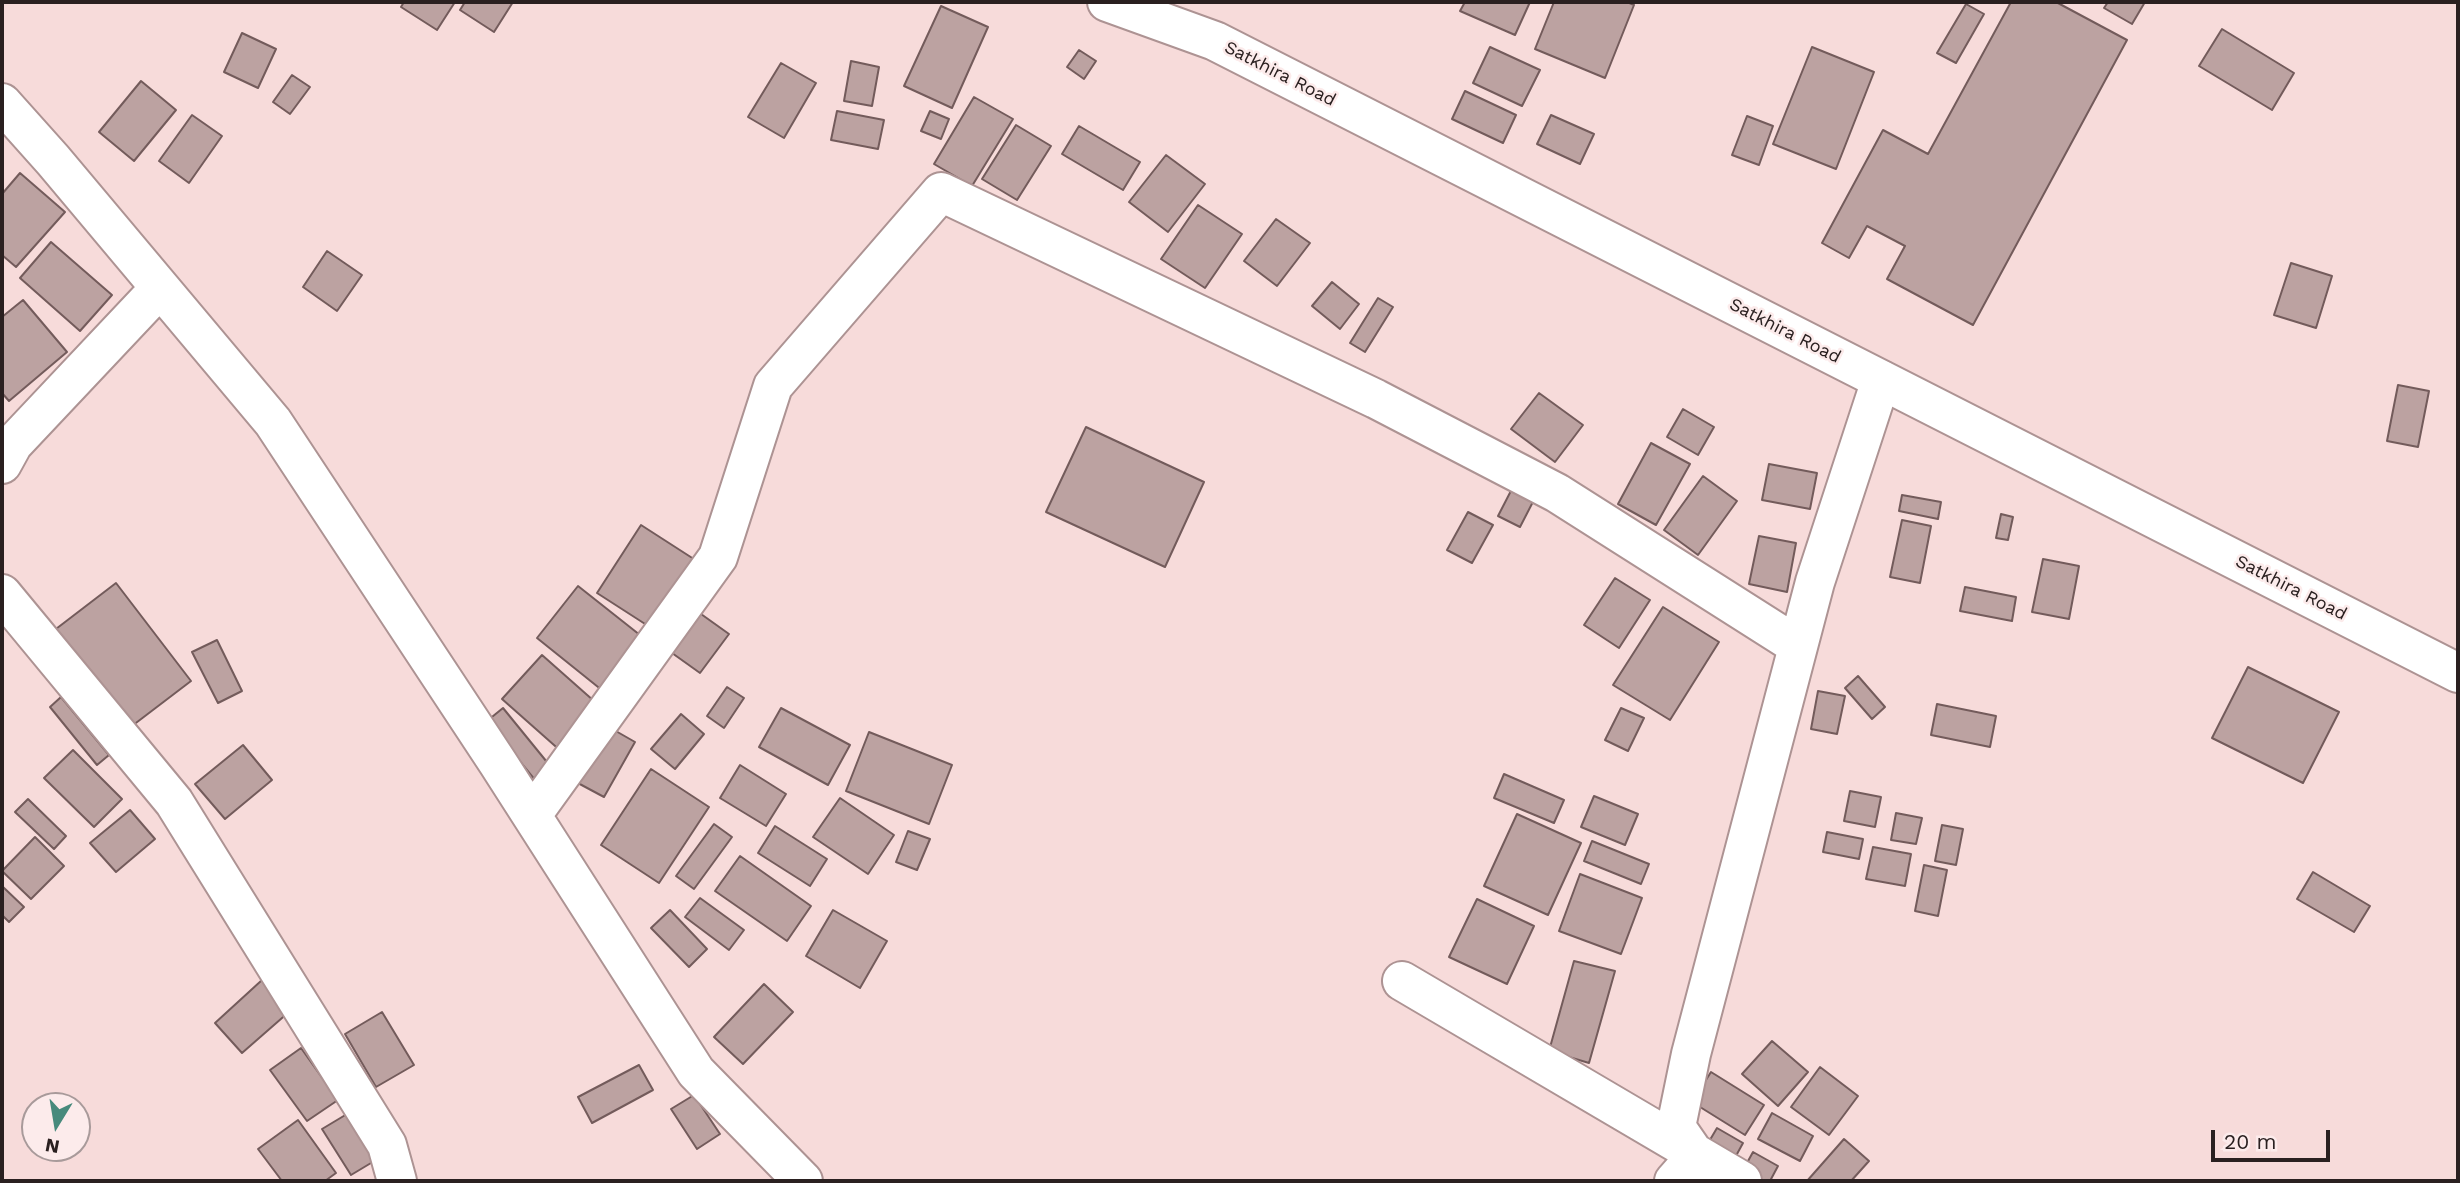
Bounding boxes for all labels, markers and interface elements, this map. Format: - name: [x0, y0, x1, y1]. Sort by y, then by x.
- street label: Satkhira Road: [1221, 37, 1339, 111]
- street label: Satkhira Road: [1726, 294, 1844, 368]
- street label: Satkhira Road: [2232, 551, 2350, 625]
- north arrow: [21, 1092, 91, 1162]
- scale bar: [2215, 1116, 2334, 1160]
- text: 20 m: [2224, 1129, 2276, 1154]
- text: N: [43, 1134, 61, 1159]

